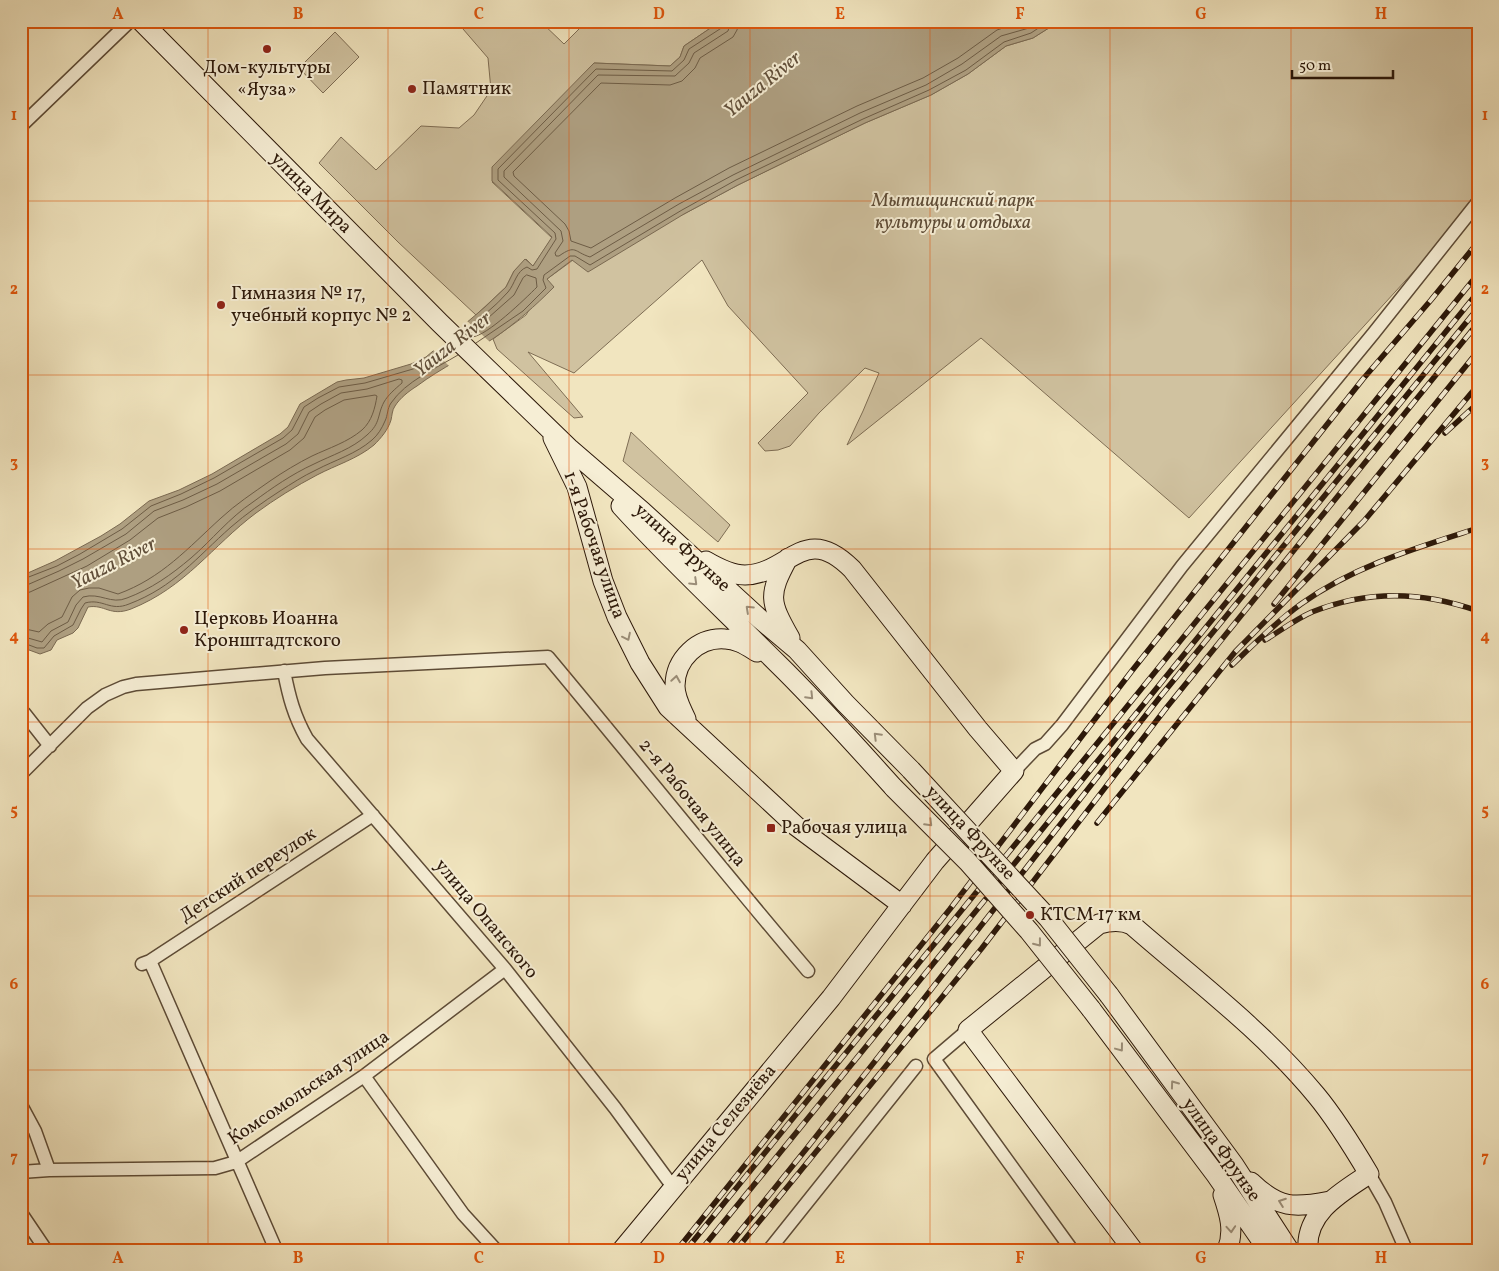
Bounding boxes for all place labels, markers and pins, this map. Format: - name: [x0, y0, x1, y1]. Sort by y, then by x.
- marker: Дом-культуры «Яуза»: [261, 43, 273, 55]
- place label: Дом-культуры «Яуза»: [203, 55, 331, 103]
- place label: Памятник: [422, 76, 511, 102]
- marker: Памятник: [406, 83, 418, 95]
- place label: Гимназия № 17, учебный корпус № 2: [231, 281, 411, 329]
- marker: Гимназия № 17, учебный корпус № 2: [215, 299, 227, 311]
- place label: Церковь Иоанна Кронштадтского: [194, 606, 341, 654]
- marker: Церковь Иоанна Кронштадтского: [178, 624, 190, 636]
- place label: Рабочая улица: [781, 815, 907, 841]
- marker: Рабочая улица: [765, 822, 777, 834]
- place label: КТСМ 17 км: [1040, 902, 1141, 928]
- marker: КТСМ 17 км: [1024, 909, 1036, 921]

